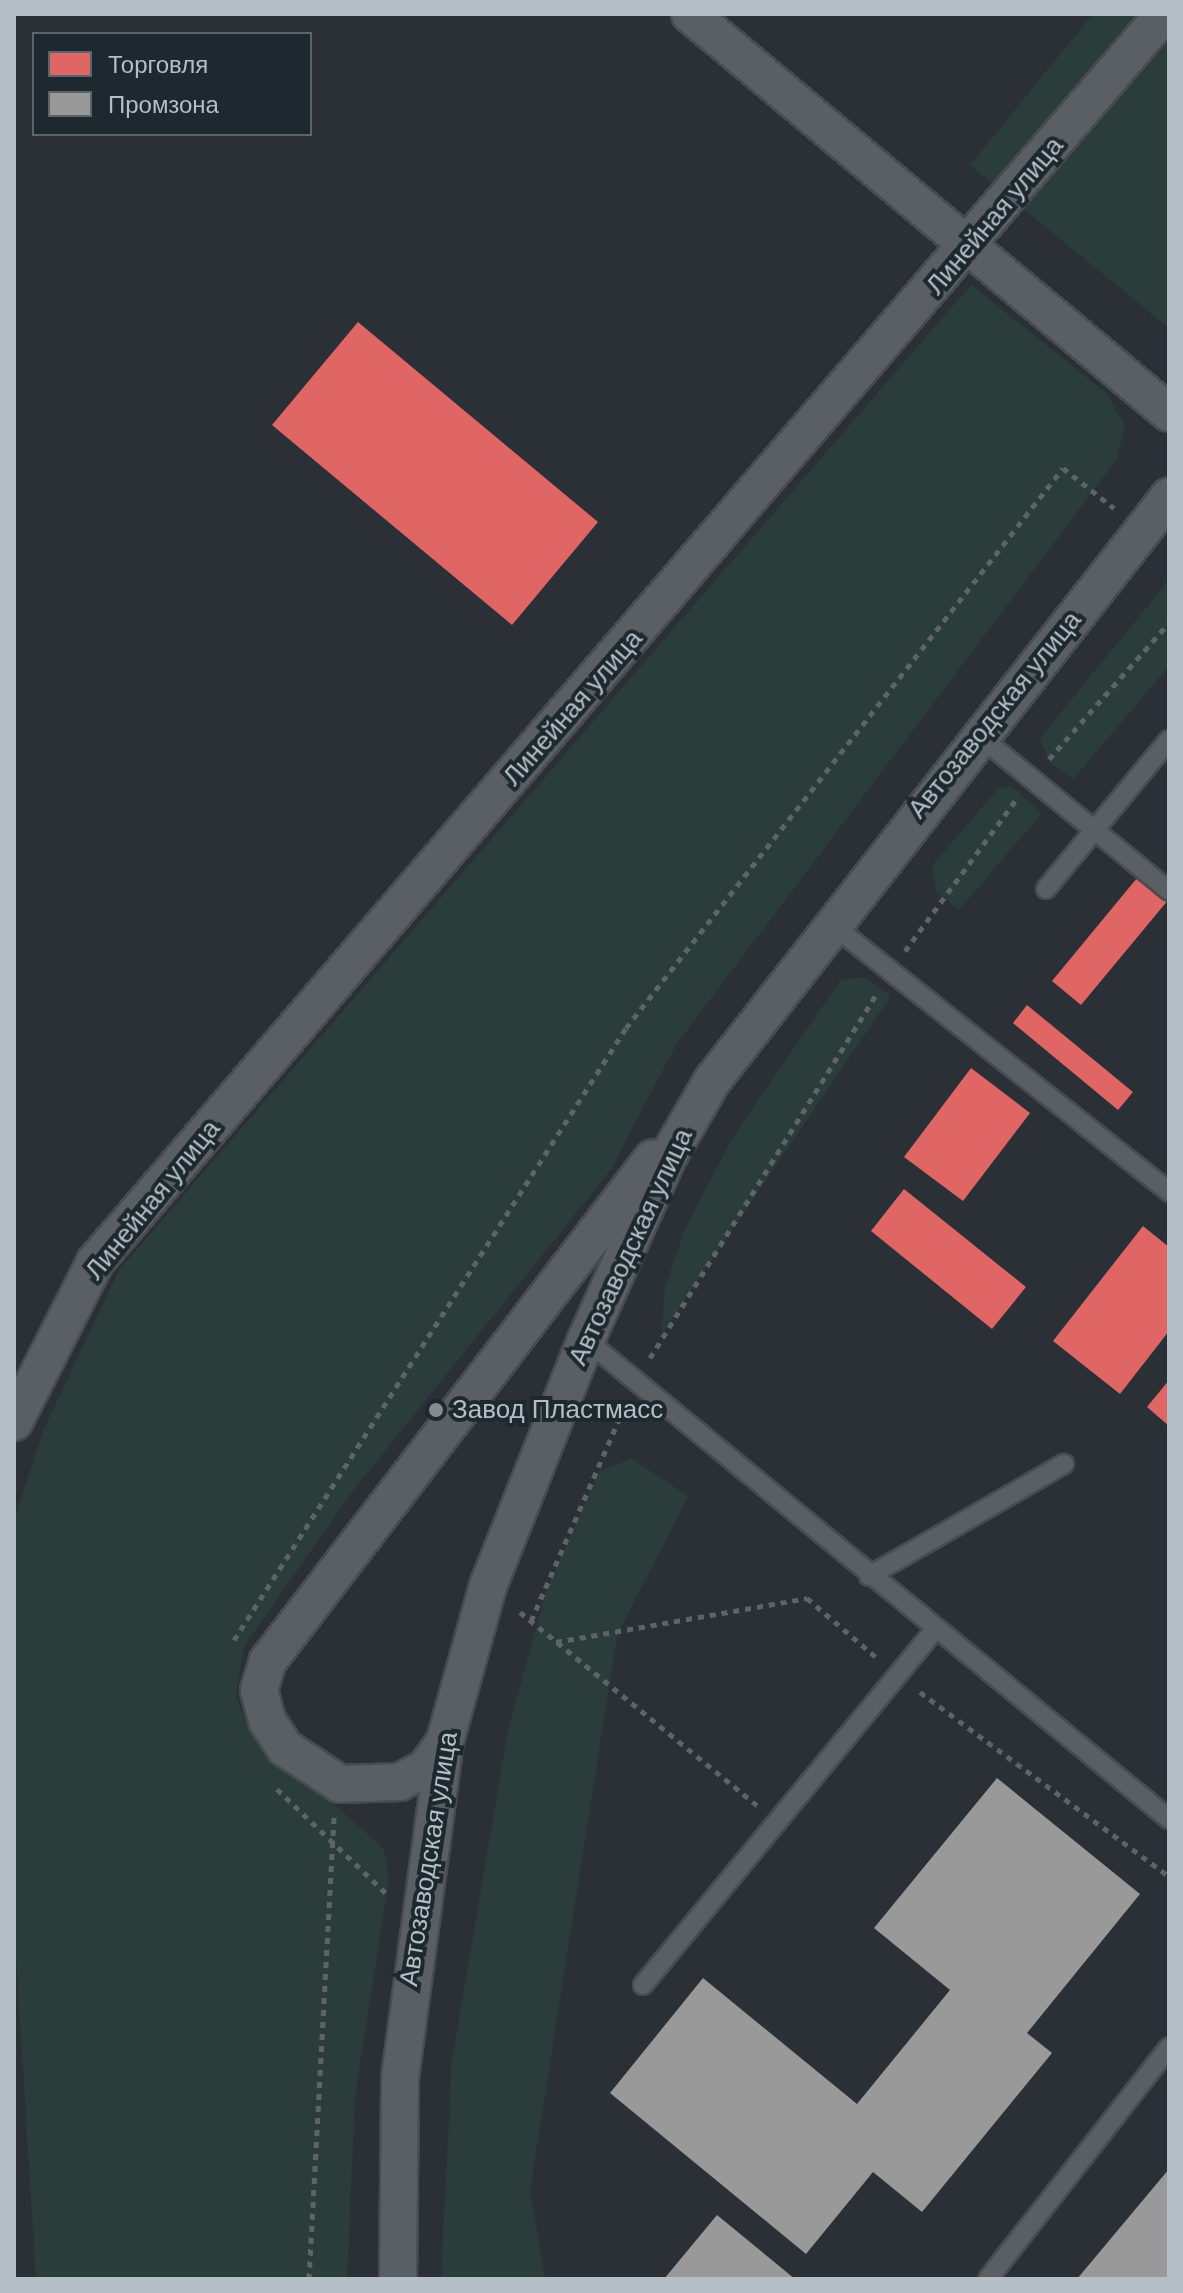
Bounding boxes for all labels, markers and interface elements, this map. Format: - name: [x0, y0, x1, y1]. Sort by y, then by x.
- legend: [32, 32, 312, 136]
- text: Торговля: [108, 49, 208, 80]
- text: Промзона: [108, 89, 219, 120]
- street label: Линейная улица: [920, 131, 1070, 301]
- street label: Автозаводская улица: [902, 605, 1088, 825]
- street label: Линейная улица: [497, 624, 649, 792]
- street label: Линейная улица: [79, 1114, 227, 1286]
- street label: Автозаводская улица: [563, 1124, 699, 1370]
- place label: Завод Пластмасс: [452, 1394, 663, 1426]
- marker: Завод Пластмасс: [427, 1401, 445, 1419]
- street label: Автозаводская улица: [393, 1730, 465, 1988]

